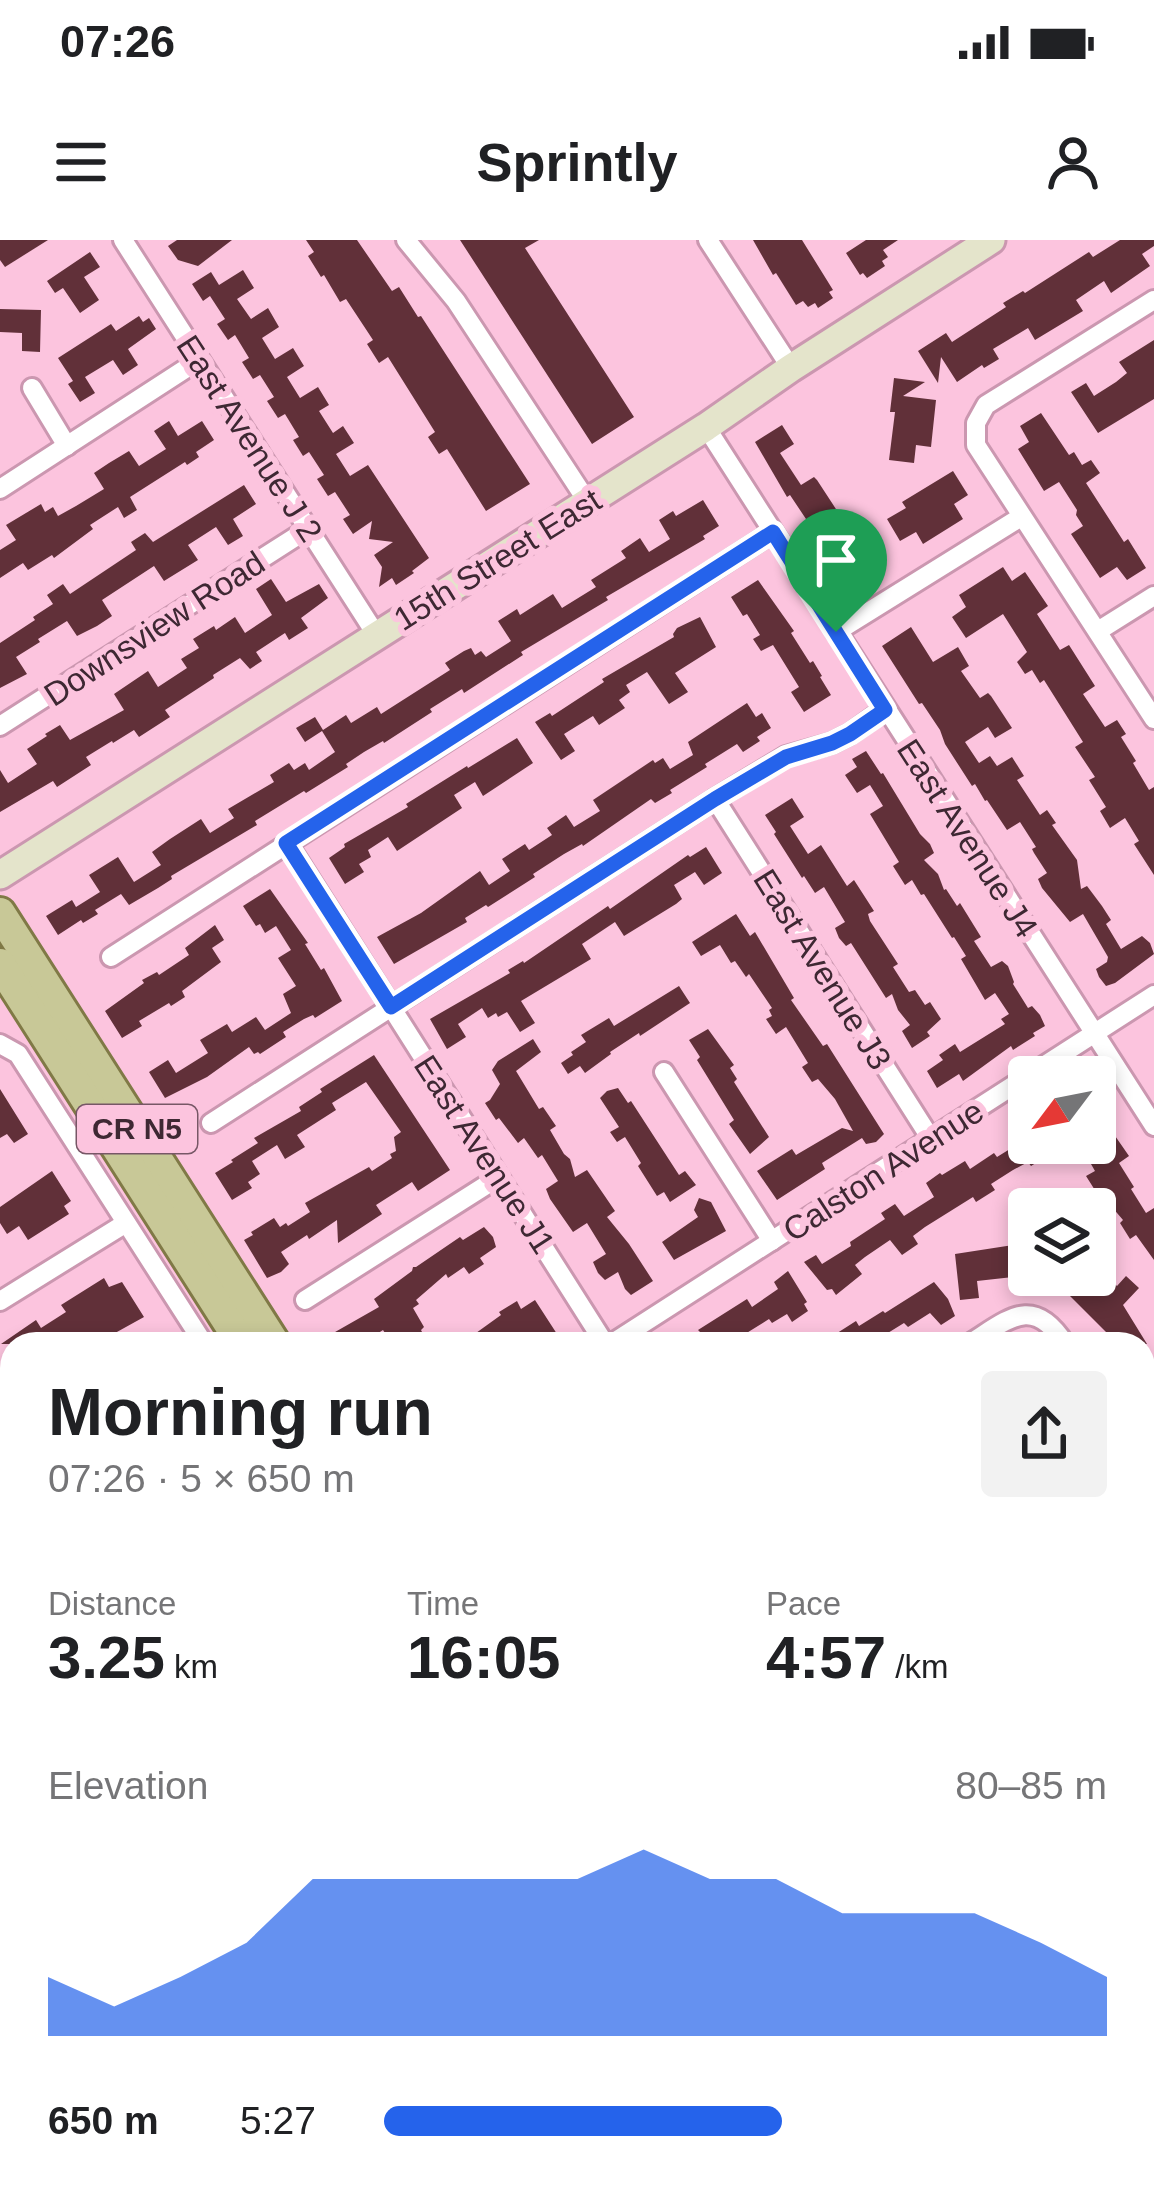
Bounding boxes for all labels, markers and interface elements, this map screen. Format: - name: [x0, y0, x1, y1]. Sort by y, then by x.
- text: 07:26: [60, 16, 175, 67]
- icon: menu: [48, 129, 114, 195]
- icon: person: [1040, 129, 1106, 195]
- text: Sprintly: [476, 132, 678, 192]
- street label: East Avenue J 2: [169, 328, 330, 548]
- street label: 15th Street East: [387, 481, 607, 638]
- pin: [785, 509, 887, 632]
- icon: arrive: [803, 527, 869, 593]
- street label: Downsview Road: [37, 543, 271, 713]
- street label: East Avenue J4: [890, 732, 1045, 944]
- street label: East Avenue J3: [746, 862, 899, 1076]
- street label: East Avenue J1: [407, 1048, 562, 1260]
- north arrow: [1008, 1056, 1116, 1164]
- map controls: [1008, 1056, 1116, 1296]
- street label: Calston Avenue: [777, 1092, 990, 1249]
- road number: CR N5: [77, 1105, 197, 1153]
- button: layers: [1008, 1188, 1116, 1296]
- button: share: [981, 1371, 1107, 1497]
- text: Morning run: [48, 1375, 433, 1449]
- text: 07:26 · 5 × 650 m: [48, 1457, 355, 1500]
- text: Distance: [48, 1585, 176, 1622]
- text: Time: [407, 1585, 479, 1622]
- text: Pace: [766, 1585, 841, 1622]
- text: 3.25: [48, 1624, 165, 1691]
- text: 16:05: [407, 1624, 560, 1691]
- text: 4:57: [766, 1624, 886, 1691]
- text: km: [165, 1648, 218, 1685]
- text: /km: [886, 1648, 948, 1685]
- text: Elevation: [48, 1764, 208, 1807]
- text: 80–85 m: [955, 1764, 1107, 1807]
- text: 650 m: [48, 2099, 159, 2142]
- text: 5:27: [240, 2099, 316, 2142]

